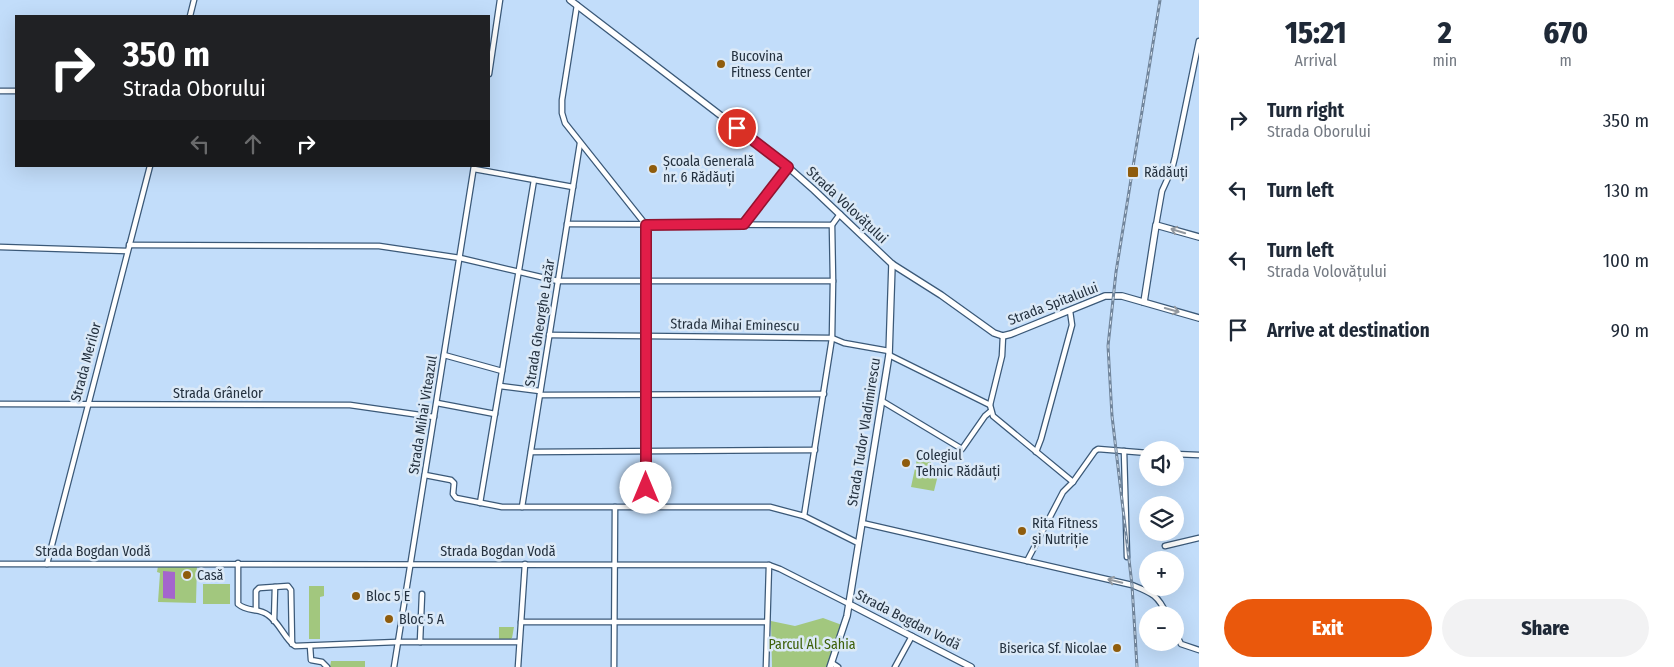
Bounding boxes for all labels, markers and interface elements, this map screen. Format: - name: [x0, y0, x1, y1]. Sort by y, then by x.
- text: 15:21: [1285, 15, 1347, 51]
- text: 2: [1438, 15, 1452, 51]
- text: 670: [1543, 15, 1588, 51]
- text: 350 m: [123, 33, 210, 75]
- icon: right: [40, 35, 105, 100]
- place label: Bucovina Fitness Center: [731, 48, 812, 81]
- text: Arrival: [1295, 51, 1337, 70]
- text: min: [1432, 51, 1457, 70]
- text: m: [1559, 51, 1572, 70]
- marker: Bucovina Fitness Center: [715, 58, 727, 70]
- text: Strada Oborului: [123, 75, 266, 102]
- text: Turn right: [1267, 99, 1344, 122]
- icon: right: [1224, 106, 1252, 134]
- pin: [716, 107, 758, 149]
- text: 350 m: [1603, 109, 1649, 132]
- icon: arrive: [723, 114, 751, 142]
- text: Strada Oborului: [1267, 122, 1371, 141]
- icon: left: [186, 130, 214, 158]
- icon: ahead: [239, 130, 267, 158]
- icon: right: [292, 130, 320, 158]
- place label: Școala Generală nr. 6 Rădăuți: [663, 153, 754, 187]
- marker: Școala Generală nr. 6 Rădăuți: [647, 163, 659, 175]
- street label: Strada Volovățului: [802, 163, 891, 248]
- place label: Rădăuți: [1144, 164, 1188, 182]
- marker: Rădăuți: [1126, 165, 1140, 179]
- icon: left: [1224, 176, 1252, 204]
- text: Turn left: [1267, 179, 1334, 202]
- text: 130 m: [1604, 179, 1649, 202]
- one-way arrow: [1170, 226, 1186, 236]
- text: Turn left: [1267, 239, 1334, 262]
- icon: left: [1224, 246, 1252, 274]
- text: 100 m: [1603, 249, 1649, 272]
- street label: Strada Gheorghe Lazăr: [522, 258, 559, 388]
- text: Strada Volovățului: [1267, 262, 1387, 281]
- street label: Strada Spitalului: [1006, 279, 1100, 329]
- one-way arrow: [1163, 306, 1179, 316]
- street label: Strada Mihai Eminescu: [670, 315, 800, 335]
- icon: arrive: [1224, 316, 1252, 344]
- text: Arrive at destination: [1267, 319, 1430, 342]
- text: 90 m: [1611, 319, 1649, 342]
- street label: Strada Merilor: [67, 320, 105, 404]
- street label: Strada Mihai Viteazul: [405, 354, 441, 476]
- street label: Strada Tudor Vladimirescu: [844, 356, 884, 508]
- street label: Strada Grânelor: [173, 385, 263, 402]
- map controls: [1139, 441, 1184, 651]
- button: sound: [1139, 441, 1184, 486]
- place label: Colegiul Tehnic Rădăuți: [916, 447, 1000, 481]
- marker: Colegiul Tehnic Rădăuți: [900, 457, 912, 469]
- position arrow: [619, 461, 671, 513]
- button: layers: [1139, 496, 1184, 541]
- place label: Rita Fitness și Nutriție: [1032, 515, 1098, 549]
- marker: Rita Fitness și Nutriție: [1016, 525, 1028, 537]
- street label: Strada Bogdan Vodă: [35, 543, 151, 560]
- street label: Strada Bogdan Vodă: [440, 543, 556, 560]
- button: +: [1139, 551, 1184, 596]
- place label: Casă: [197, 567, 224, 584]
- marker: Casă: [181, 569, 193, 581]
- one-way arrow: [1107, 576, 1123, 585]
- street label: Strada Bogdan Vodă: [853, 586, 963, 654]
- place label: Bloc 5 E: [366, 588, 411, 605]
- marker: Bloc 5 E: [350, 590, 362, 602]
- button: Exit: [1224, 599, 1432, 657]
- button: Share: [1442, 599, 1649, 657]
- button: −: [1139, 606, 1184, 651]
- place label: Bloc 5 A: [399, 611, 445, 628]
- marker: Bloc 5 A: [383, 613, 395, 625]
- park label: Parcul Al. Sahia: [768, 636, 856, 653]
- place label: Biserica Sf. Nicolae: [999, 640, 1107, 657]
- marker: Biserica Sf. Nicolae: [1111, 642, 1123, 654]

